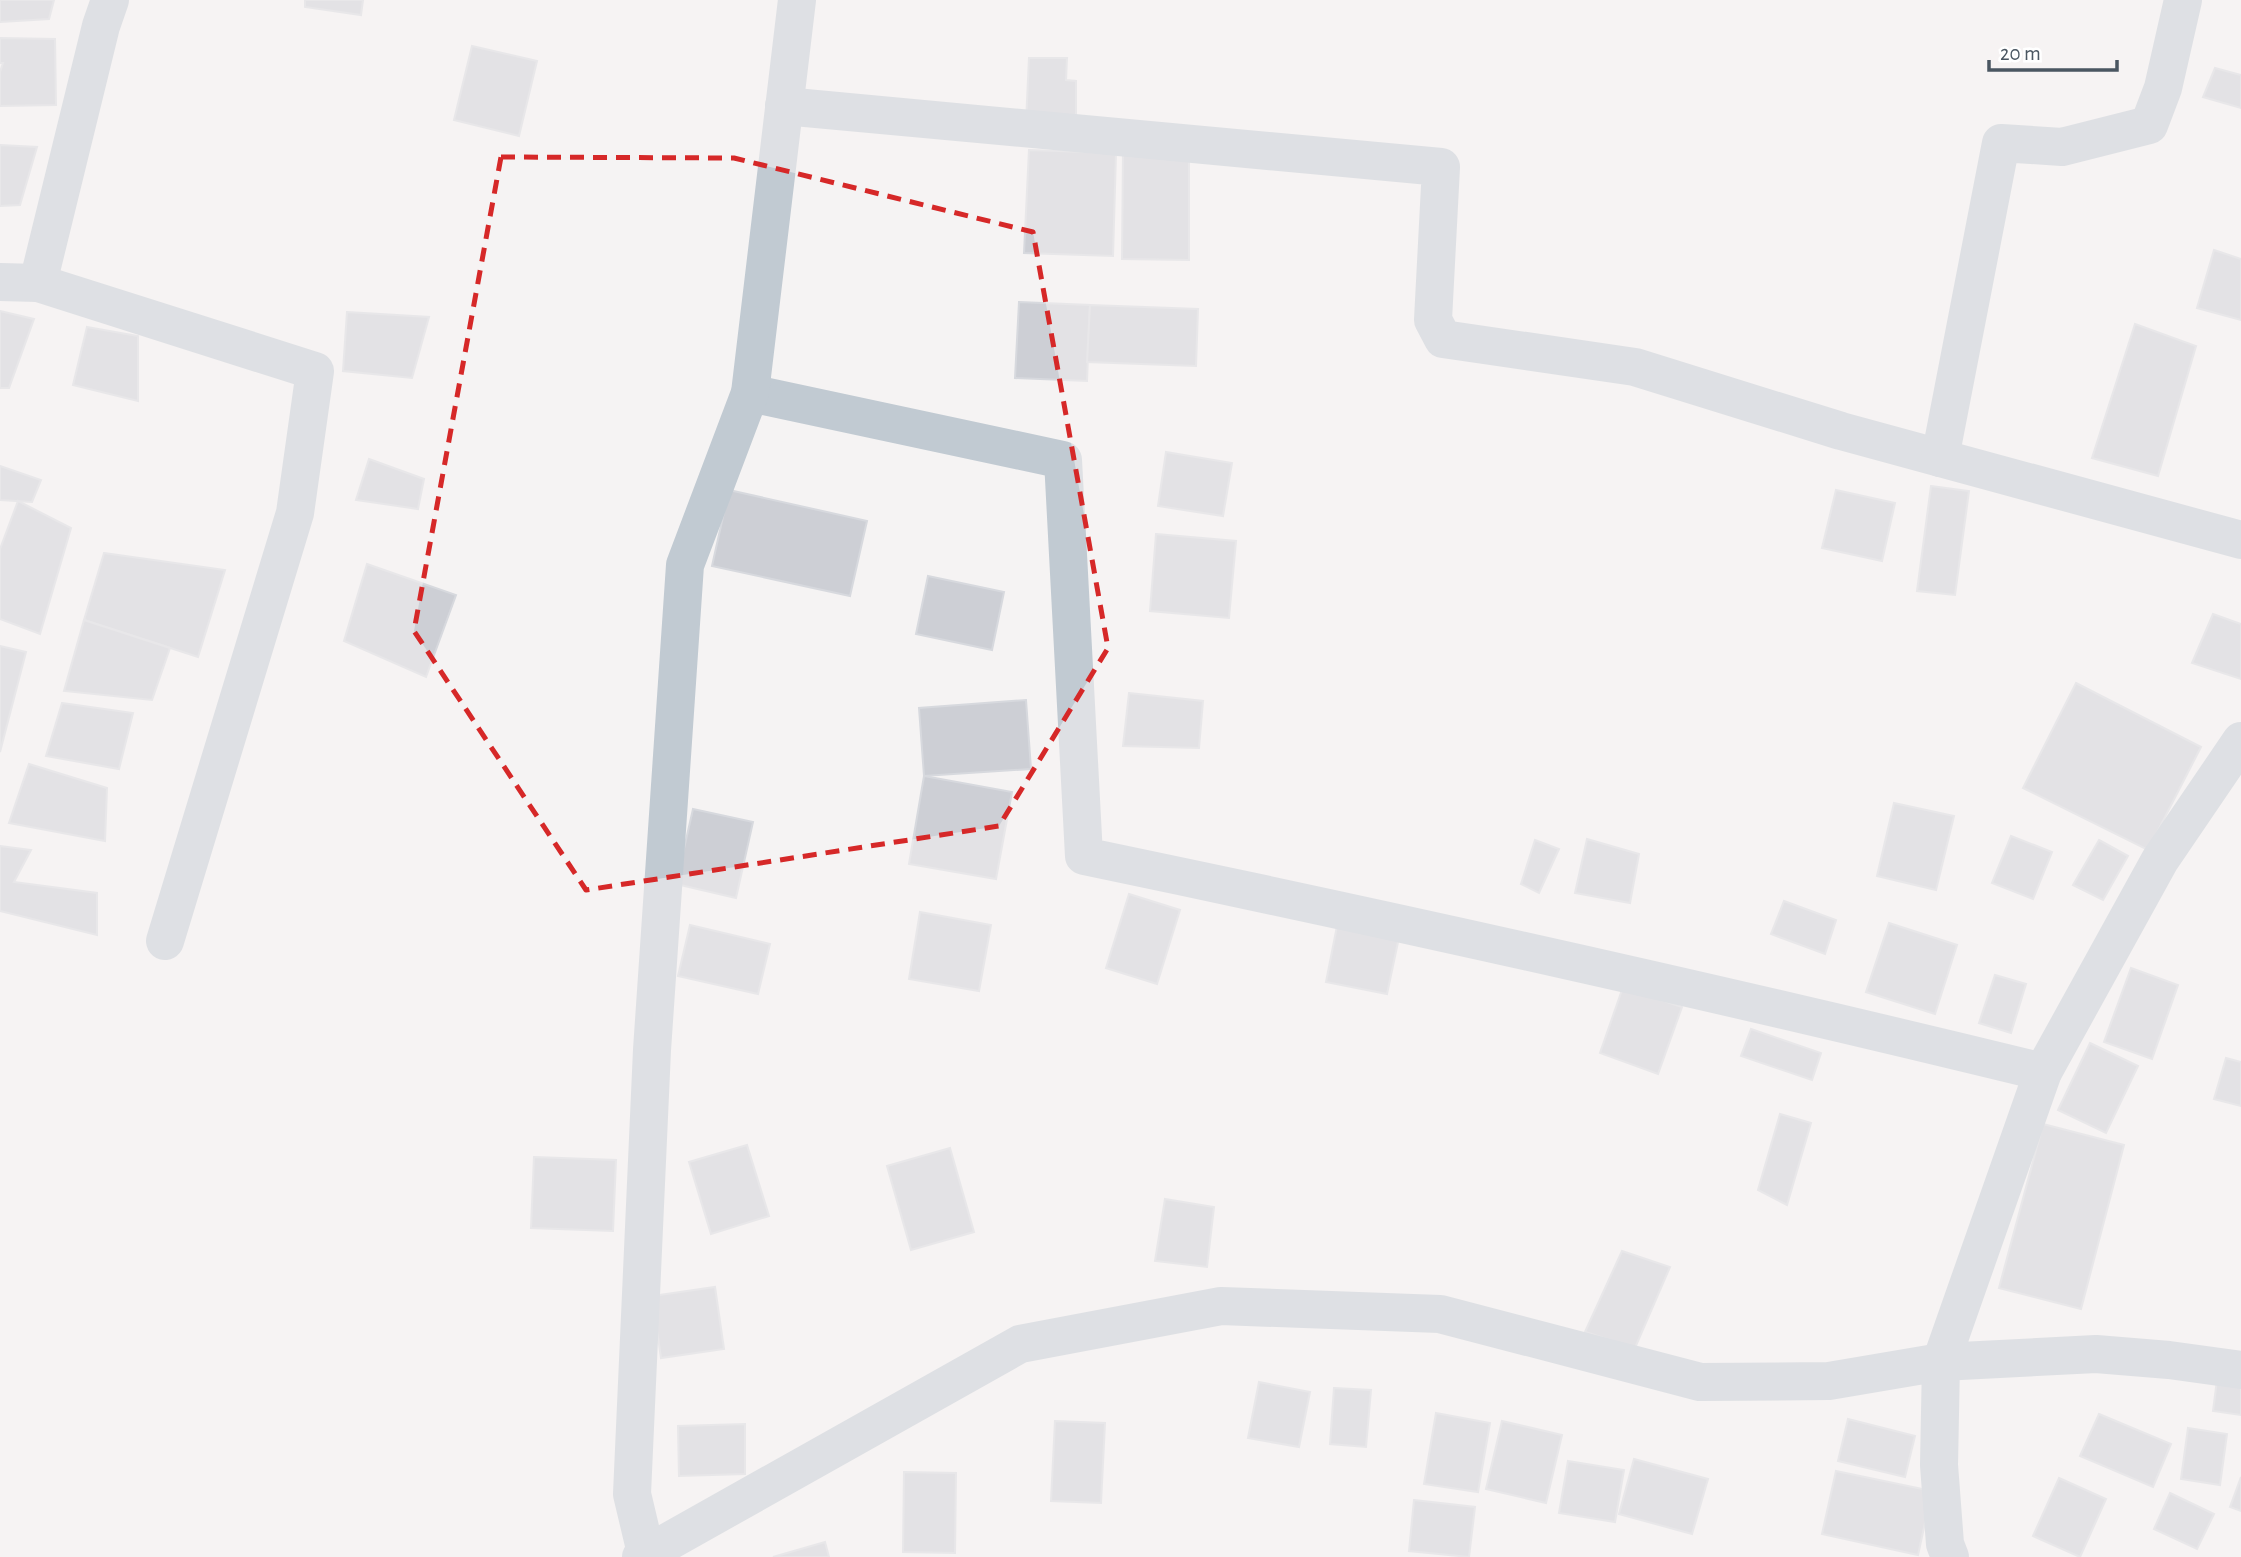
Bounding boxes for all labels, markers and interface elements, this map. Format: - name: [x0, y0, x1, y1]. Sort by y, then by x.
- scale bar: [1989, 28, 2117, 72]
- text: 20 m: [2000, 43, 2041, 64]

